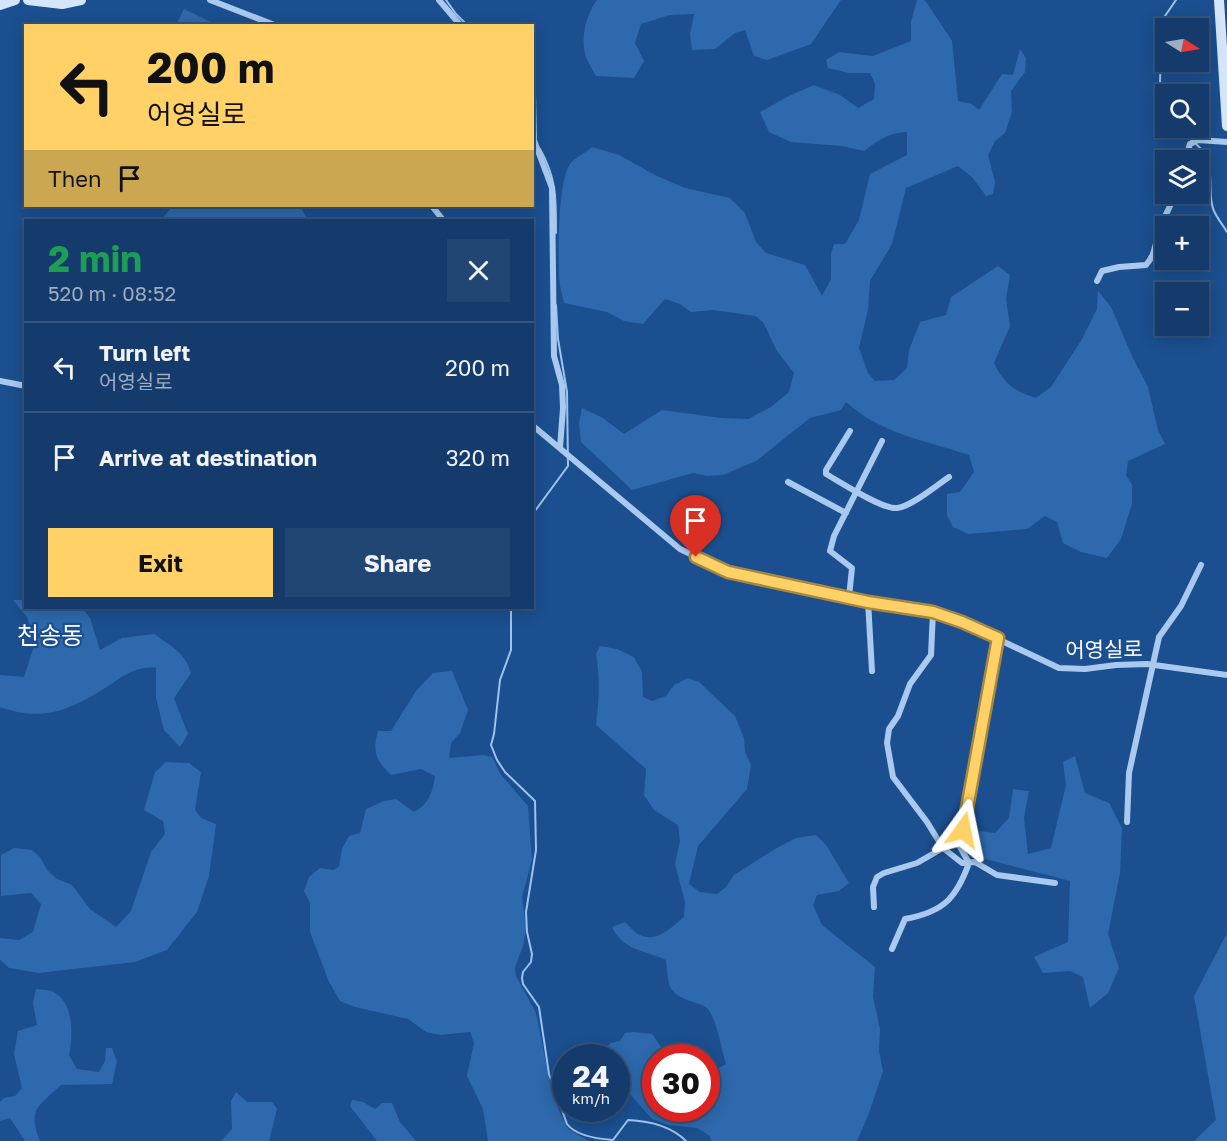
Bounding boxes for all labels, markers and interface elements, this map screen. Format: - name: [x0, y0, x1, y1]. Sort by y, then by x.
- north arrow: [1155, 18, 1209, 72]
- map controls: [1155, 18, 1209, 336]
- text: 200 m: [147, 42, 274, 92]
- icon: left: [48, 48, 126, 126]
- button: search: [1155, 84, 1209, 138]
- text: 어영실로: [147, 98, 246, 130]
- button: layers: [1155, 150, 1209, 204]
- icon: arrive: [113, 162, 146, 195]
- text: Then: [48, 165, 101, 192]
- button: +: [1155, 216, 1209, 270]
- text: 2 min: [48, 237, 142, 280]
- button: close: [447, 239, 510, 302]
- text: 520 m · 08:52: [48, 281, 176, 305]
- button: −: [1155, 282, 1209, 336]
- text: Turn left: [99, 339, 190, 366]
- icon: left: [48, 351, 81, 384]
- text: 200 m: [445, 354, 510, 381]
- text: 어영실로: [99, 369, 173, 393]
- icon: arrive: [48, 441, 81, 474]
- text: Arrive at destination: [99, 444, 317, 471]
- text: 320 m: [446, 444, 510, 471]
- pin: [670, 495, 721, 557]
- icon: arrive: [679, 504, 712, 537]
- button: Exit: [48, 528, 273, 597]
- button: Share: [285, 528, 510, 597]
- district label: 천송동: [17, 620, 83, 649]
- street label: 어영실로: [1065, 635, 1143, 663]
- position arrow: [931, 798, 995, 862]
- speed limit sign: 30: [642, 1044, 720, 1122]
- text: 24: [572, 1058, 610, 1094]
- text: km/h: [572, 1089, 610, 1107]

